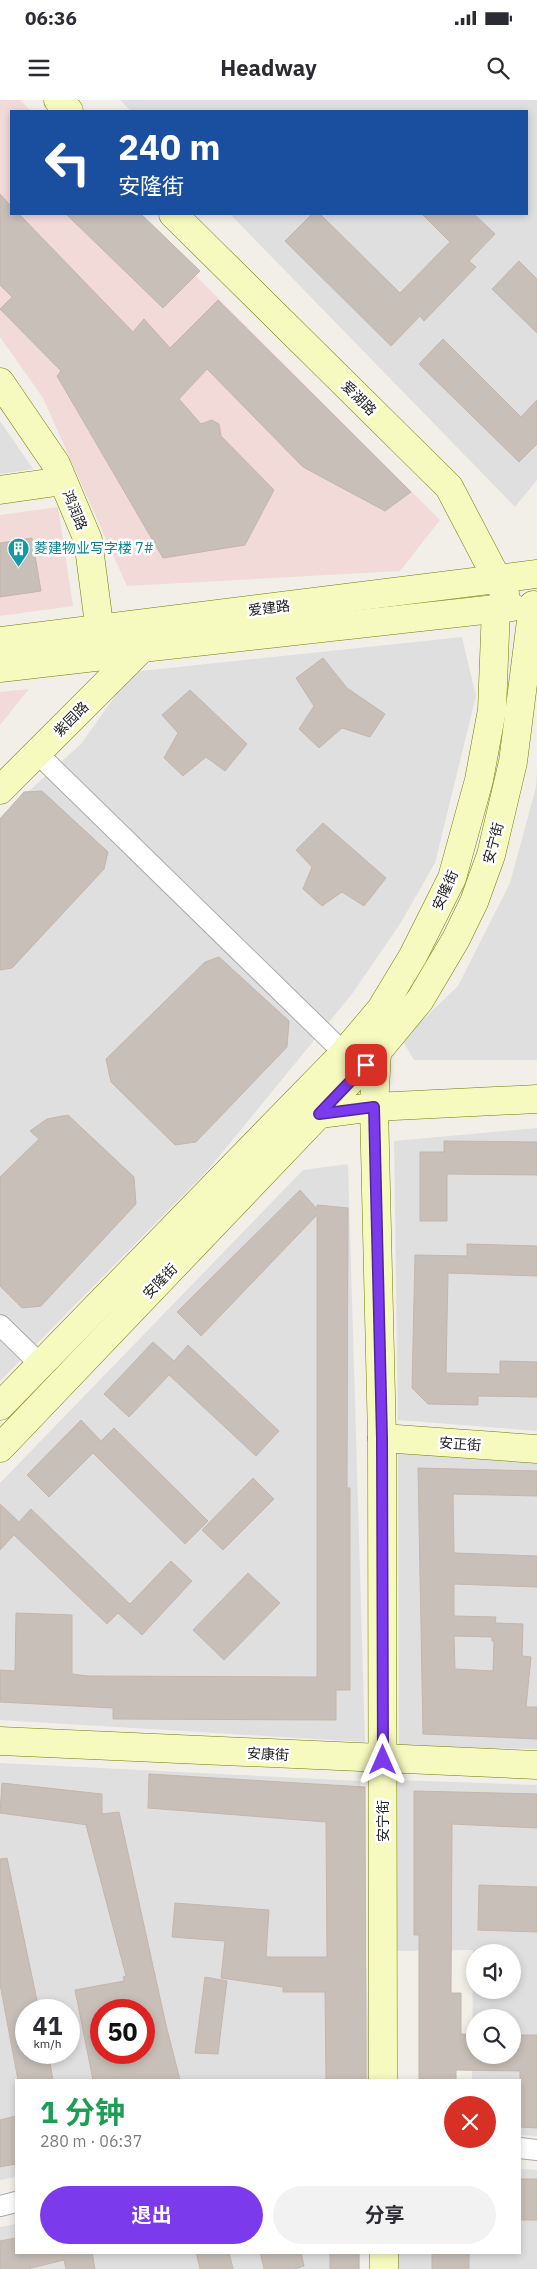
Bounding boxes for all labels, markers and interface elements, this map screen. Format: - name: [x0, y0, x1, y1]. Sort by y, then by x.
- text: 06:36: [25, 6, 77, 30]
- text: Headway: [220, 53, 317, 82]
- icon: menu: [25, 54, 53, 82]
- icon: search: [484, 54, 512, 82]
- text: 240 m: [118, 124, 221, 170]
- icon: left: [35, 130, 100, 195]
- text: 安隆街: [118, 171, 184, 200]
- street label: 爱湖路: [338, 377, 380, 419]
- street label: 鸿润路: [59, 487, 91, 533]
- building icon: 菱建物业写字楼 7#: [6, 536, 30, 567]
- place label: 菱建物业写字楼 7#: [34, 539, 154, 557]
- street label: 爱建路: [247, 597, 291, 619]
- street label: 紫园路: [50, 698, 92, 740]
- street label: 安宁街: [479, 820, 507, 866]
- street label: 安隆街: [428, 867, 462, 913]
- pin: [345, 1044, 387, 1086]
- icon: arrive: [352, 1051, 380, 1079]
- street label: 安隆街: [139, 1260, 181, 1302]
- street label: 安正街: [438, 1434, 482, 1454]
- position arrow: [356, 1733, 408, 1785]
- street label: 安康街: [247, 1744, 289, 1764]
- street label: 安宁街: [374, 1800, 392, 1842]
- map controls: [466, 1944, 521, 2064]
- button: sound: [466, 1944, 521, 1999]
- speed limit sign: 50: [90, 1999, 155, 2064]
- text: 41: [32, 2009, 63, 2042]
- button: search: [466, 2009, 521, 2064]
- text: km/h: [33, 2036, 62, 2051]
- text: 1 分钟: [40, 2092, 125, 2131]
- button: close: [444, 2096, 496, 2148]
- text: 280 m · 06:37: [40, 2131, 142, 2151]
- button: 退出: [40, 2186, 263, 2244]
- button: 分享: [273, 2186, 496, 2244]

